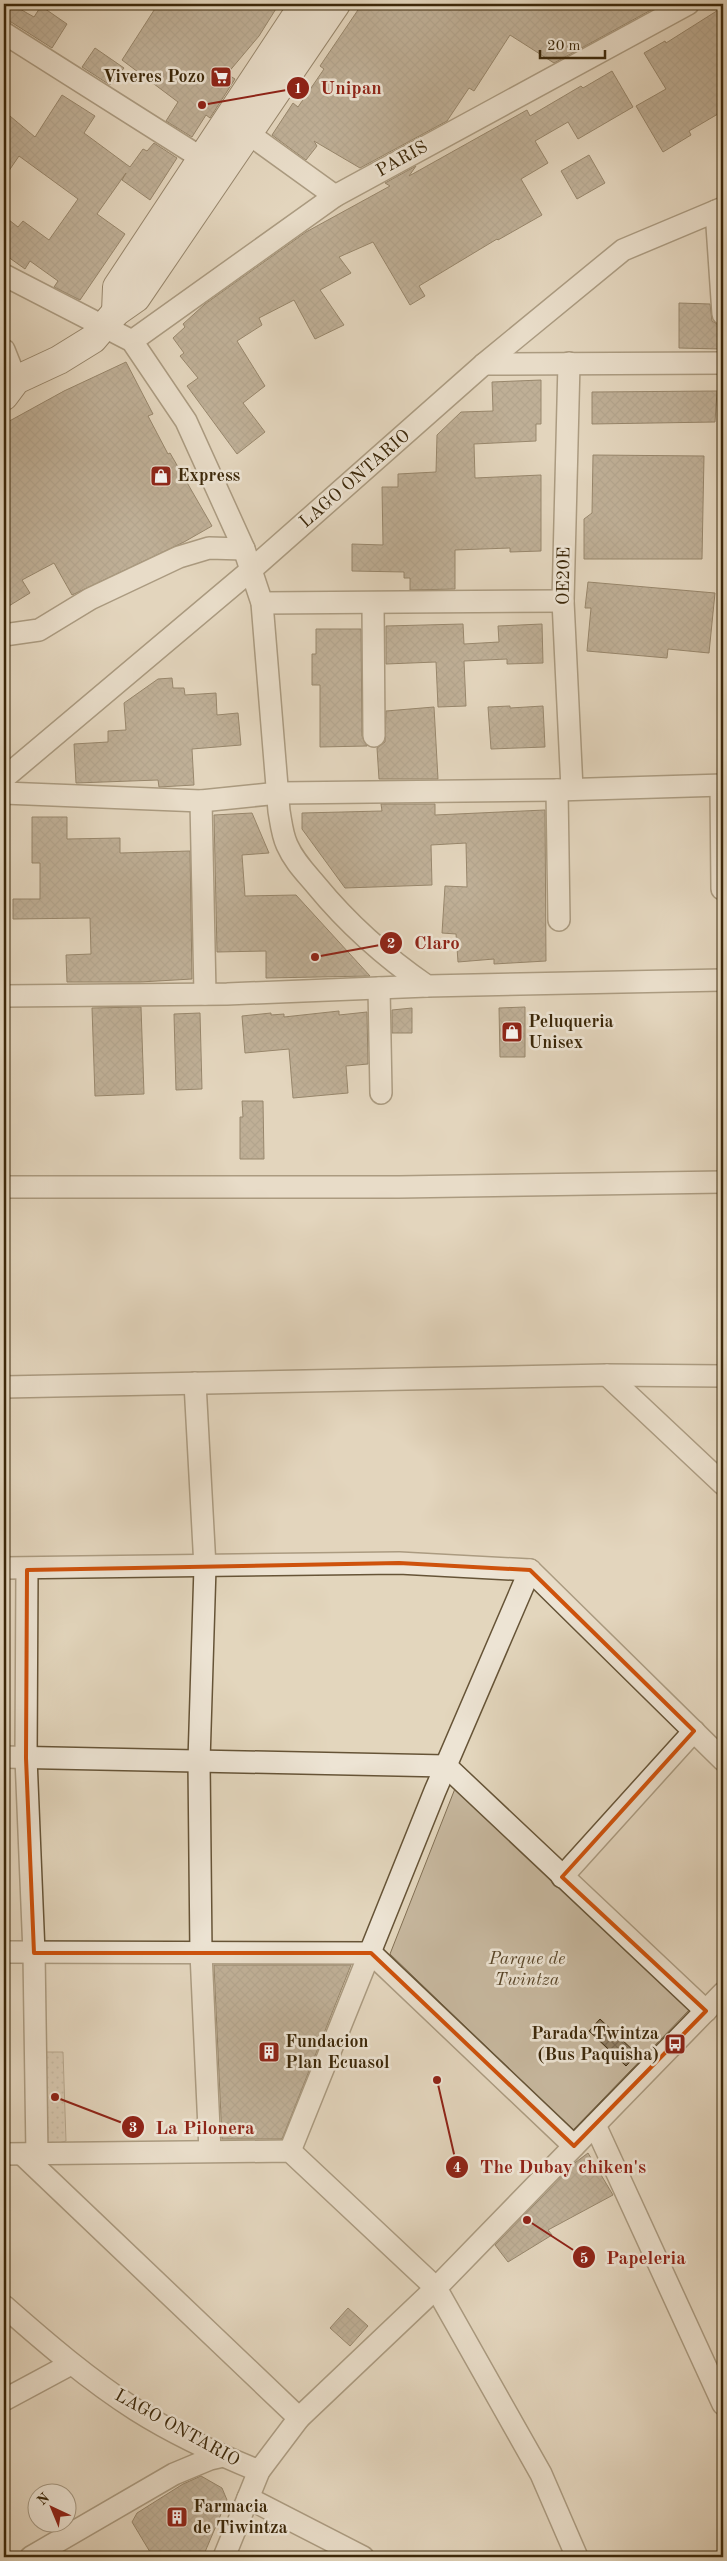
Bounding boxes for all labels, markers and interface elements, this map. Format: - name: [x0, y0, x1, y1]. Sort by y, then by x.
- scale bar: [540, 28, 604, 60]
- text: 20 m: [547, 39, 581, 54]
- supermarket icon: Viveres Pozo: [209, 65, 233, 89]
- place label: Viveres Pozo: [103, 68, 205, 86]
- callout: Unipan: [285, 71, 392, 105]
- text: Unipan: [320, 80, 382, 99]
- text: 1: [294, 82, 302, 97]
- street label: PARIS: [373, 138, 431, 180]
- street label: LAGO ONTARIO: [296, 426, 414, 532]
- shop icon: Express: [149, 464, 173, 488]
- place label: Express: [177, 467, 241, 485]
- street label: OE20E: [554, 547, 574, 605]
- callout: Claro: [379, 926, 470, 960]
- text: Claro: [414, 935, 460, 954]
- text: 2: [387, 937, 395, 952]
- place label: Peluqueria Unisex: [528, 1013, 614, 1052]
- shop icon: Peluqueria Unisex: [500, 1020, 524, 1044]
- park label: Parque de Twintza: [488, 1950, 565, 1989]
- place label: Parada Twintza (Bus Paquisha): [531, 2025, 659, 2064]
- bus stop icon: Parada Twintza (Bus Paquisha): [663, 2032, 687, 2056]
- place label: Fundacion Plan Ecuasol: [285, 2033, 390, 2072]
- building icon: Fundacion Plan Ecuasol: [257, 2040, 281, 2064]
- callout: La Pilonera: [120, 2110, 265, 2144]
- text: La Pilonera: [155, 2120, 255, 2139]
- text: 3: [129, 2121, 137, 2136]
- callout: The Dubay chiken's: [445, 2150, 656, 2184]
- text: The Dubay chiken's: [480, 2159, 646, 2178]
- text: 4: [453, 2161, 461, 2176]
- callout: Papeleria: [571, 2240, 696, 2274]
- text: Papeleria: [606, 2250, 686, 2269]
- text: 5: [580, 2252, 588, 2267]
- street label: LAGO ONTARIO: [112, 2386, 242, 2470]
- north arrow: [28, 2484, 78, 2534]
- text: N: [35, 2490, 53, 2508]
- place label: Farmacia de Tiwintza: [193, 2498, 288, 2537]
- building icon: Farmacia de Tiwintza: [165, 2505, 189, 2529]

